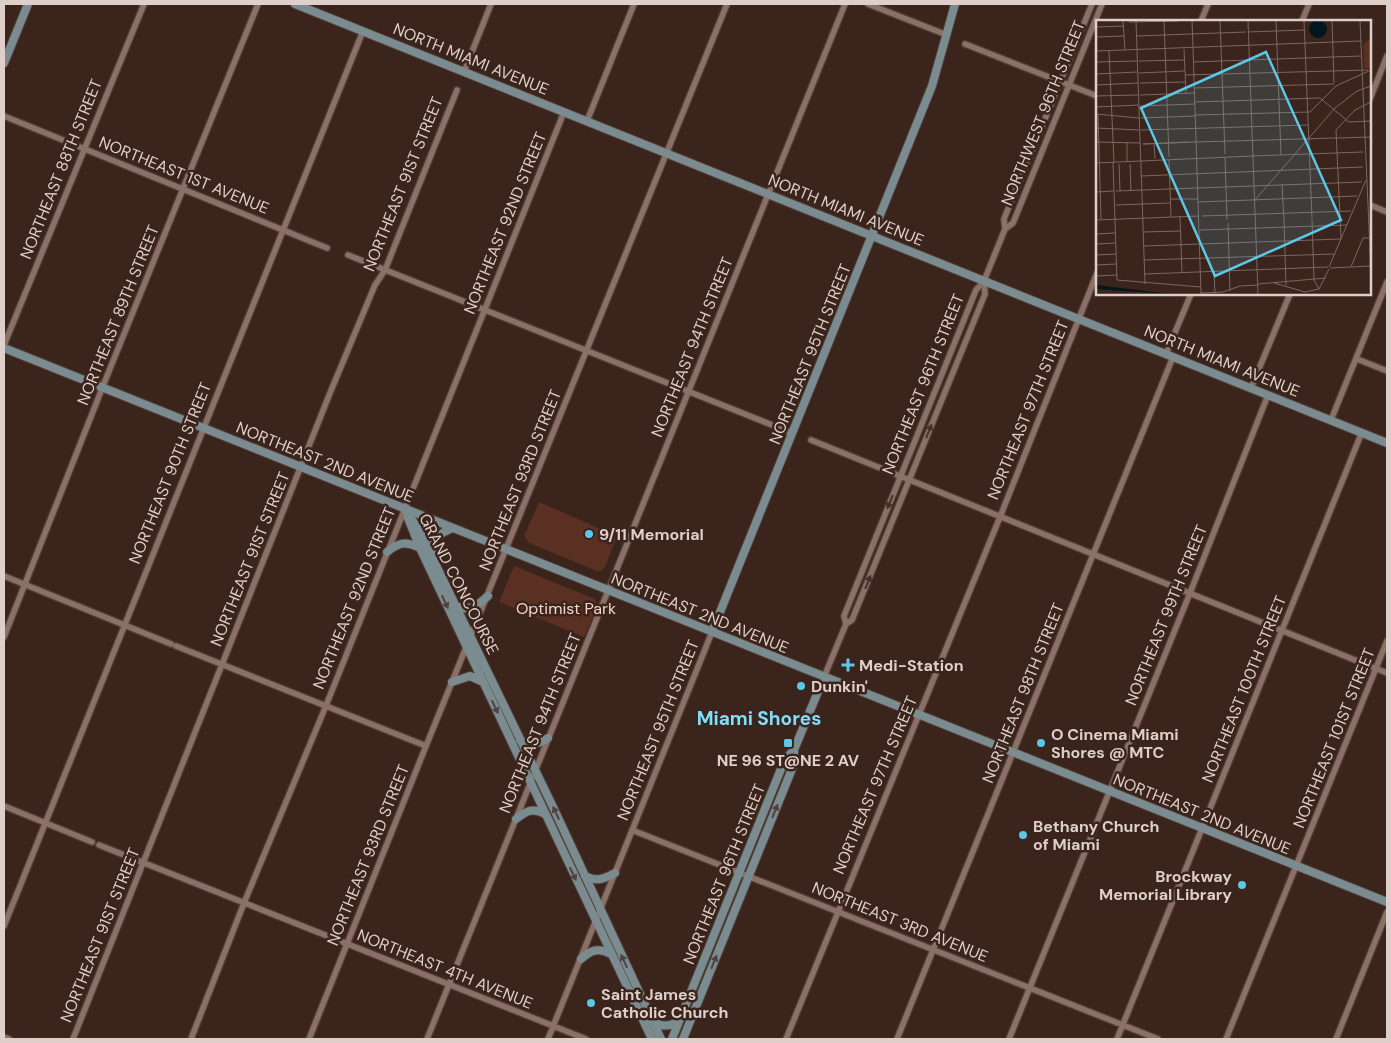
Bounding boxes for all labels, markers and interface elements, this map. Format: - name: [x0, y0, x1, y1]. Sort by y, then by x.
- street label: NORTHWEST 96TH STREET: [996, 17, 1090, 209]
- street label: NORTH MIAMI AVENUE: [390, 18, 552, 100]
- inset map: [1096, 20, 1371, 295]
- street label: NORTHEAST 88TH STREET: [15, 76, 107, 262]
- street label: NORTHEAST 91ST STREET: [358, 94, 448, 274]
- street label: NORTHEAST 92ND STREET: [459, 129, 551, 317]
- street label: NORTHEAST 1ST AVENUE: [96, 131, 272, 219]
- street label: NORTH MIAMI AVENUE: [765, 169, 927, 251]
- street label: NORTHEAST 89TH STREET: [72, 222, 164, 408]
- street label: NORTHEAST 94TH STREET: [646, 254, 738, 440]
- street label: NORTHEAST 95TH STREET: [764, 261, 856, 447]
- street label: NORTHEAST 96TH STREET: [877, 291, 969, 477]
- street label: NORTHEAST 97TH STREET: [982, 317, 1074, 503]
- street label: NORTH MIAMI AVENUE: [1141, 320, 1303, 402]
- street label: NORTHEAST 90TH STREET: [124, 379, 216, 567]
- street label: NORTHEAST 93RD STREET: [474, 386, 566, 574]
- street label: NORTHEAST 2ND AVENUE: [233, 417, 417, 507]
- one-way arrow: [925, 423, 933, 438]
- street label: NORTHEAST 91ST STREET: [205, 469, 295, 649]
- one-way arrow: [886, 495, 894, 510]
- street label: NORTHEAST 92ND STREET: [308, 504, 400, 692]
- street label: GRAND CONCOURSE: [414, 510, 504, 658]
- street label: NORTHEAST 99TH STREET: [1120, 522, 1212, 708]
- place label: 9/11 Memorial: [599, 524, 704, 545]
- marker: 9/11 Memorial: [583, 528, 595, 540]
- street label: NORTHEAST 2ND AVENUE: [608, 568, 792, 658]
- one-way arrow: [864, 574, 872, 589]
- street label: NORTHEAST 100TH STREET: [1197, 592, 1291, 786]
- one-way arrow: [441, 595, 449, 609]
- park label: Optimist Park: [516, 598, 616, 619]
- street label: NORTHEAST 98TH STREET: [977, 600, 1069, 786]
- street label: NORTHEAST 94TH STREET: [494, 630, 586, 816]
- street label: NORTHEAST 95TH STREET: [612, 637, 704, 823]
- street label: NORTHEAST 101ST STREET: [1288, 645, 1380, 831]
- place label: Medi-Station: [859, 655, 964, 676]
- marker: Medi-Station: [841, 658, 855, 672]
- place label: Dunkin': [811, 676, 868, 697]
- marker: Dunkin': [795, 680, 807, 692]
- street label: NORTHEAST 97TH STREET: [828, 693, 922, 877]
- one-way arrow: [491, 700, 499, 715]
- district label: Miami Shores: [697, 706, 821, 731]
- place label: O Cinema Miami Shores @ MTC: [1051, 724, 1179, 763]
- marker: NE 96 ST@NE 2 AV: [782, 737, 794, 749]
- marker: O Cinema Miami Shores @ MTC: [1035, 737, 1047, 749]
- place label: NE 96 ST@NE 2 AV: [717, 750, 860, 771]
- street label: NORTHEAST 93RD STREET: [322, 761, 414, 949]
- street label: NORTHEAST 2ND AVENUE: [1110, 769, 1294, 859]
- street label: NORTHEAST 96TH STREET: [678, 781, 770, 967]
- one-way arrow: [771, 803, 779, 818]
- one-way arrow: [551, 806, 559, 820]
- place label: Bethany Church of Miami: [1033, 816, 1160, 855]
- marker: Bethany Church of Miami: [1017, 829, 1029, 841]
- street label: NORTHEAST 91ST STREET: [55, 845, 145, 1025]
- place label: Brockway Memorial Library: [1099, 866, 1232, 905]
- one-way arrow: [569, 867, 577, 881]
- street label: NORTHEAST 3RD AVENUE: [809, 877, 991, 967]
- marker: Brockway Memorial Library: [1236, 879, 1248, 891]
- street label: NORTHEAST 4TH AVENUE: [354, 924, 536, 1014]
- one-way arrow: [620, 954, 628, 968]
- one-way arrow: [711, 954, 718, 969]
- place label: Saint James Catholic Church: [601, 984, 728, 1023]
- marker: Saint James Catholic Church: [585, 997, 597, 1009]

